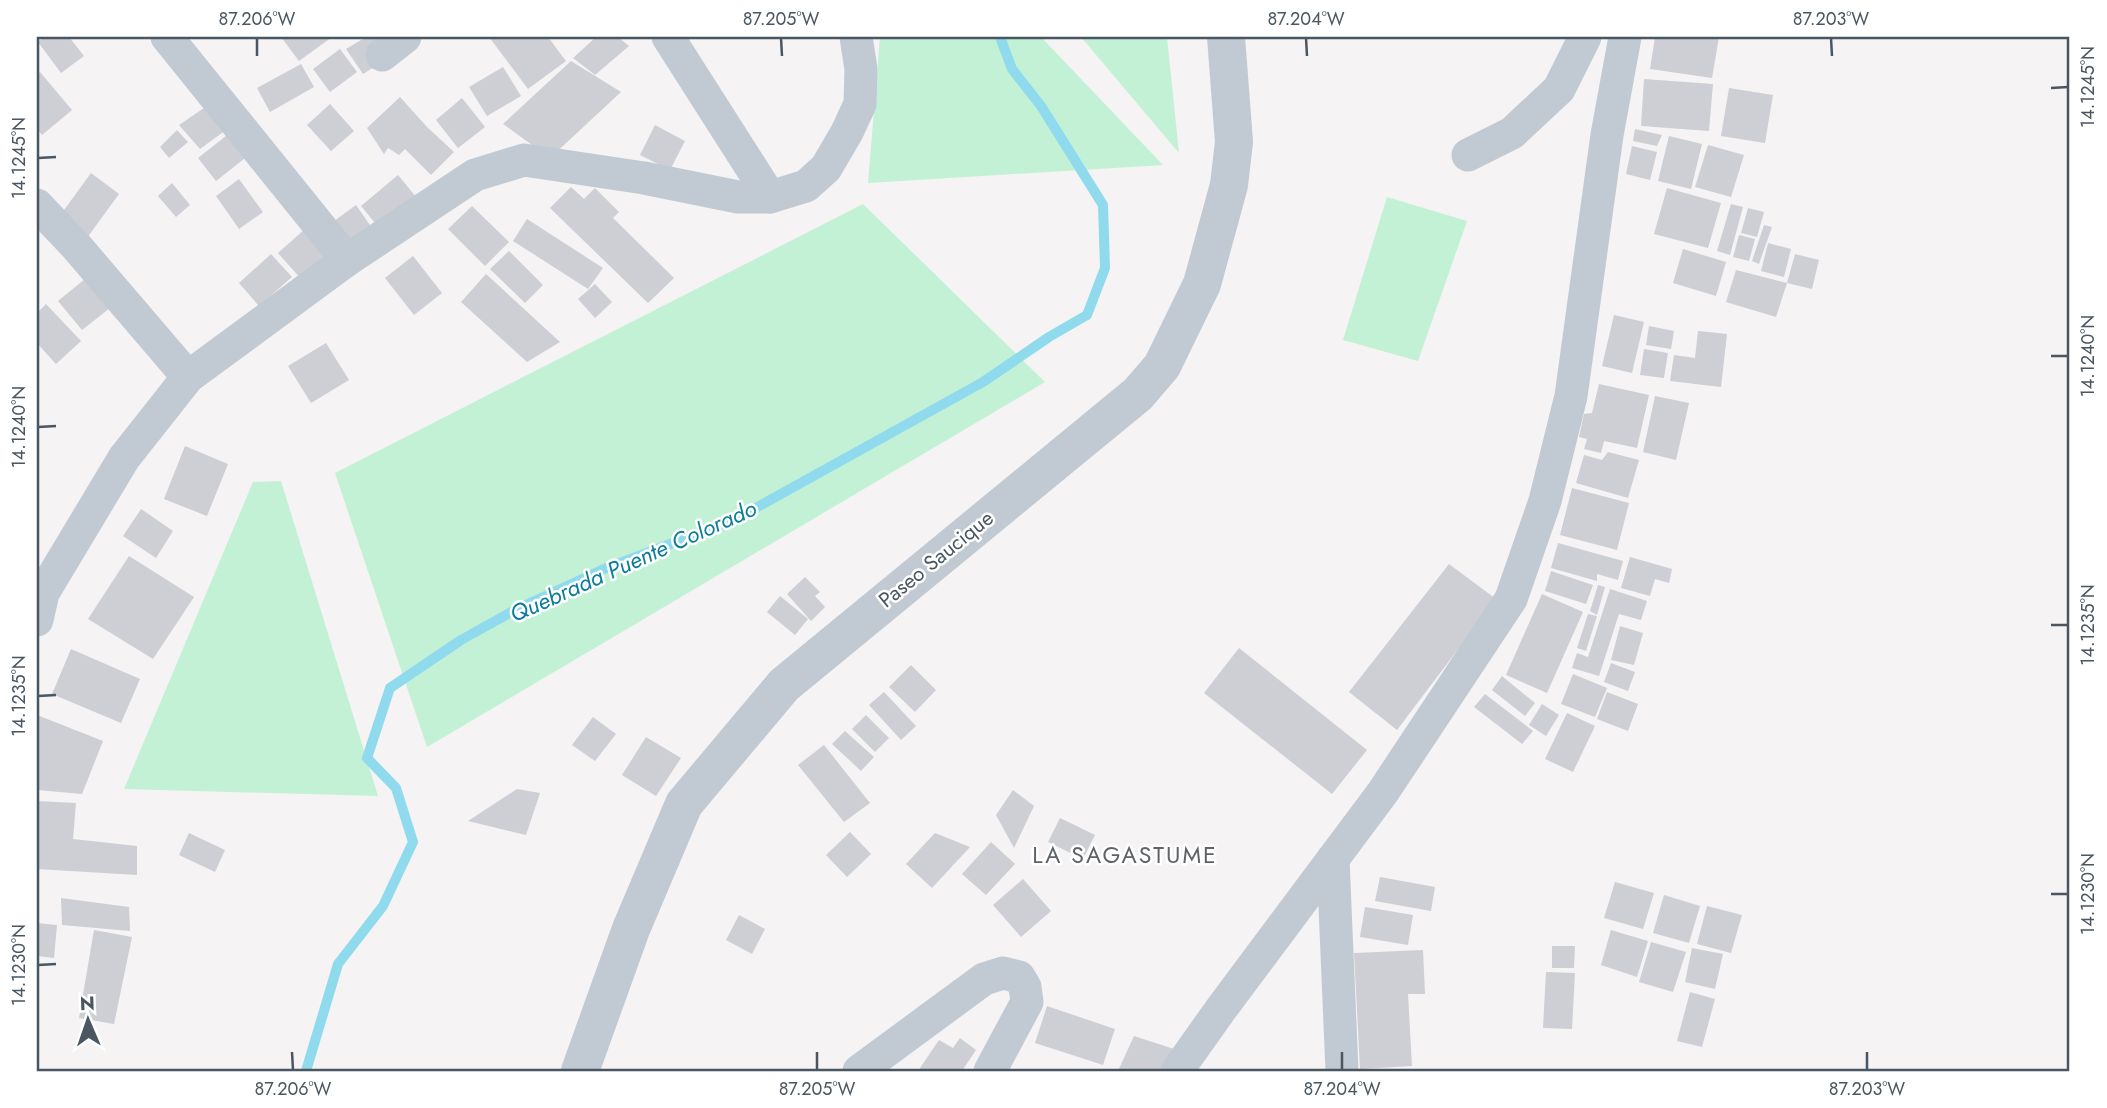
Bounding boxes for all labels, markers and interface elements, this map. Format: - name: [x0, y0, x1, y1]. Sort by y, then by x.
- text: 87.206°W: [219, 6, 296, 32]
- text: 87.205°W: [743, 6, 819, 32]
- text: 87.204°W: [1268, 6, 1345, 32]
- text: 87.203°W: [1793, 6, 1869, 32]
- text: 14.1245°N: [2075, 46, 2101, 128]
- text: 14.1245°N: [6, 117, 32, 199]
- text: 14.1240°N: [2075, 315, 2101, 397]
- text: 14.1240°N: [6, 386, 32, 468]
- water label: Quebrada Puente Colorado: [504, 491, 763, 631]
- street label: Paseo Saucique: [872, 503, 1000, 615]
- text: 14.1235°N: [2075, 584, 2101, 666]
- text: 14.1235°N: [6, 655, 32, 737]
- district label: LA SAGASTUME: [1032, 838, 1218, 872]
- text: 14.1230°N: [2075, 853, 2101, 935]
- text: 14.1230°N: [6, 924, 32, 1006]
- north arrow: [52, 986, 122, 1056]
- text: N: [79, 990, 95, 1017]
- text: 87.206°W: [255, 1076, 332, 1102]
- text: 87.205°W: [779, 1076, 855, 1102]
- text: 87.204°W: [1304, 1076, 1381, 1102]
- text: 87.203°W: [1829, 1076, 1905, 1102]

